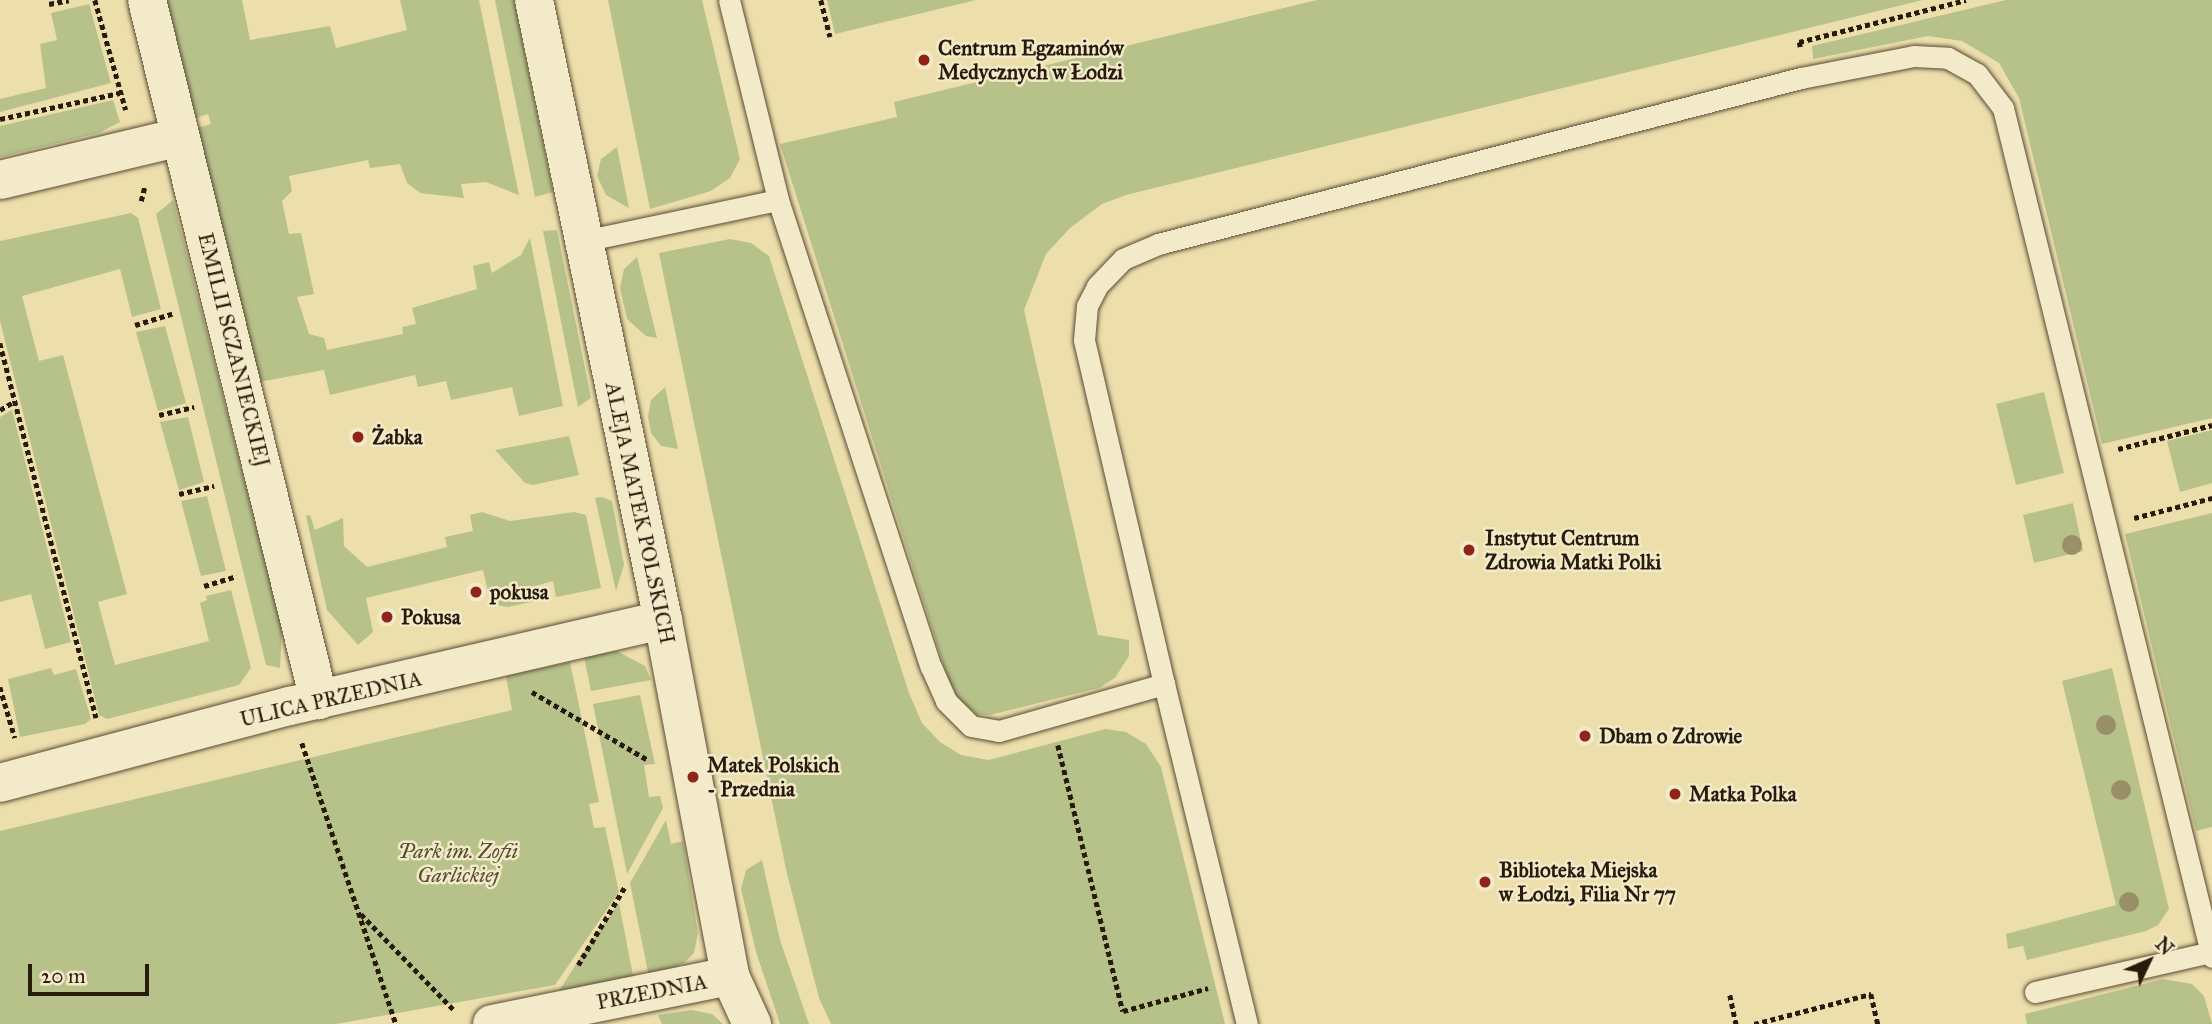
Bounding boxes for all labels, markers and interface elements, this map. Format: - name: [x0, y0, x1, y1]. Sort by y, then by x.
- place label: Centrum Egzaminów Medycznych w Łodzi: [938, 35, 1124, 85]
- marker: Centrum Egzaminów Medycznych w Łodzi: [916, 52, 932, 68]
- street label: EMILII SCZANIECKIEJ: [193, 230, 275, 470]
- street label: ALEJA MATEK POLSKICH: [600, 380, 680, 646]
- place label: Żabka: [372, 424, 423, 450]
- marker: Żabka: [350, 429, 366, 445]
- place label: Instytut Centrum Zdrowia Matki Polki: [1485, 525, 1661, 575]
- marker: Instytut Centrum Zdrowia Matki Polki: [1459, 540, 1479, 560]
- place label: pokusa: [490, 579, 549, 605]
- marker: pokusa: [468, 584, 484, 600]
- place label: Pokusa: [401, 604, 461, 630]
- marker: Pokusa: [379, 609, 395, 625]
- street label: ULICA PRZEDNIA: [238, 666, 424, 732]
- place label: Dbam o Zdrowie: [1599, 723, 1742, 749]
- marker: Dbam o Zdrowie: [1577, 728, 1593, 744]
- place label: Matek Polskich - Przednia: [707, 752, 839, 802]
- marker: Matek Polskich - Przednia: [685, 769, 701, 785]
- place label: Matka Polka: [1689, 781, 1797, 807]
- marker: Matka Polka: [1667, 786, 1683, 802]
- park label: Park im. Zofii Garlickiej: [398, 838, 518, 888]
- place label: Biblioteka Miejska w Łodzi, Filia Nr 77: [1499, 857, 1676, 907]
- marker: Biblioteka Miejska w Łodzi, Filia Nr 77: [1477, 874, 1493, 890]
- north arrow: [2114, 926, 2184, 996]
- text: N: [2151, 932, 2178, 960]
- scale bar: [32, 950, 152, 994]
- text: 20 m: [41, 963, 86, 989]
- street label: PRZEDNIA: [595, 969, 709, 1015]

